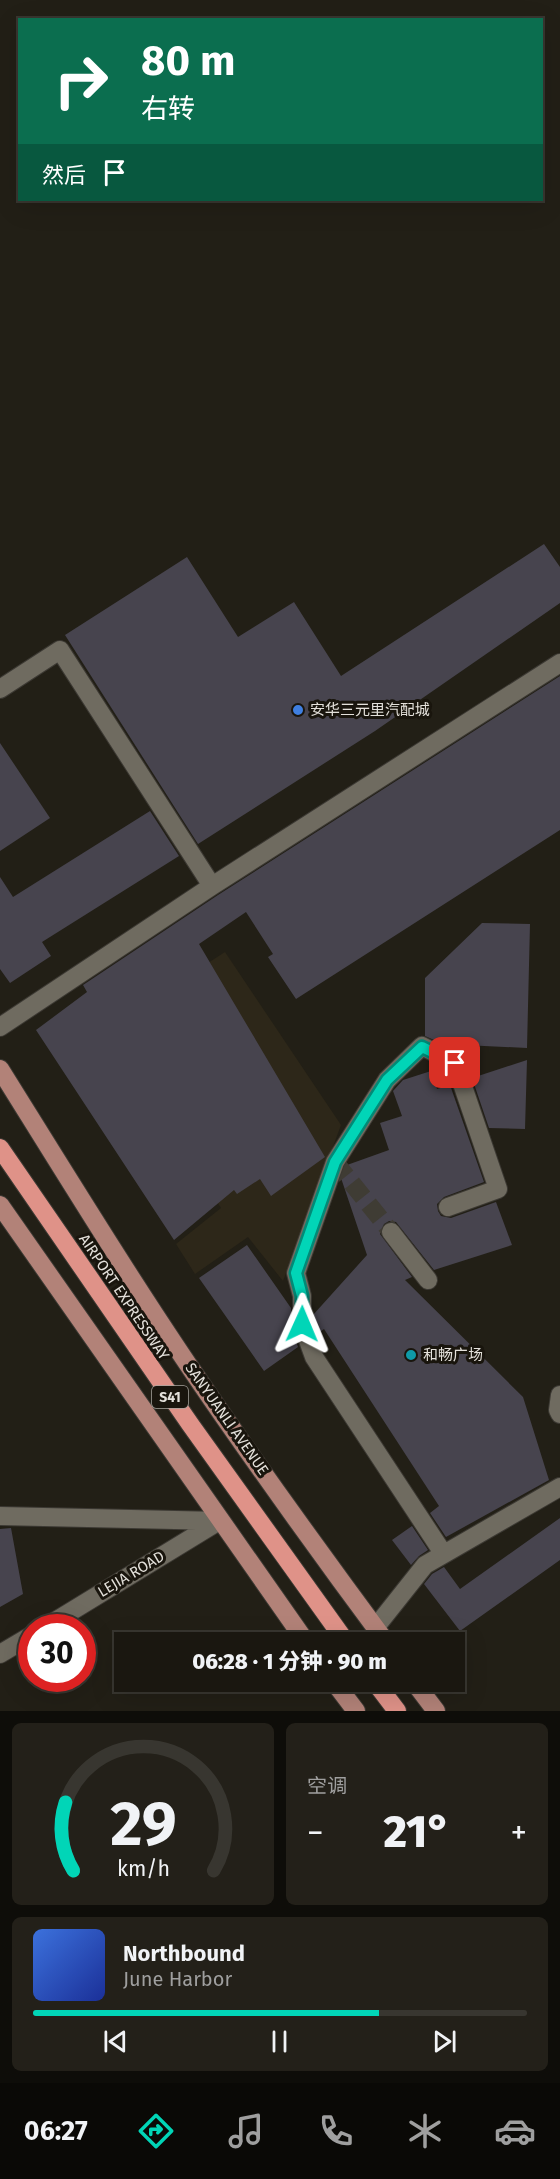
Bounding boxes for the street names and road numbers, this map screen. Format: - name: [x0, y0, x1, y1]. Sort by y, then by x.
- street label: AIRPORT EXPRESSWAY: [75, 1231, 173, 1364]
- street label: SANYUANLI AVENUE: [182, 1360, 272, 1478]
- road number: S41: [152, 1386, 188, 1408]
- street label: LEJIA ROAD: [94, 1547, 168, 1601]

